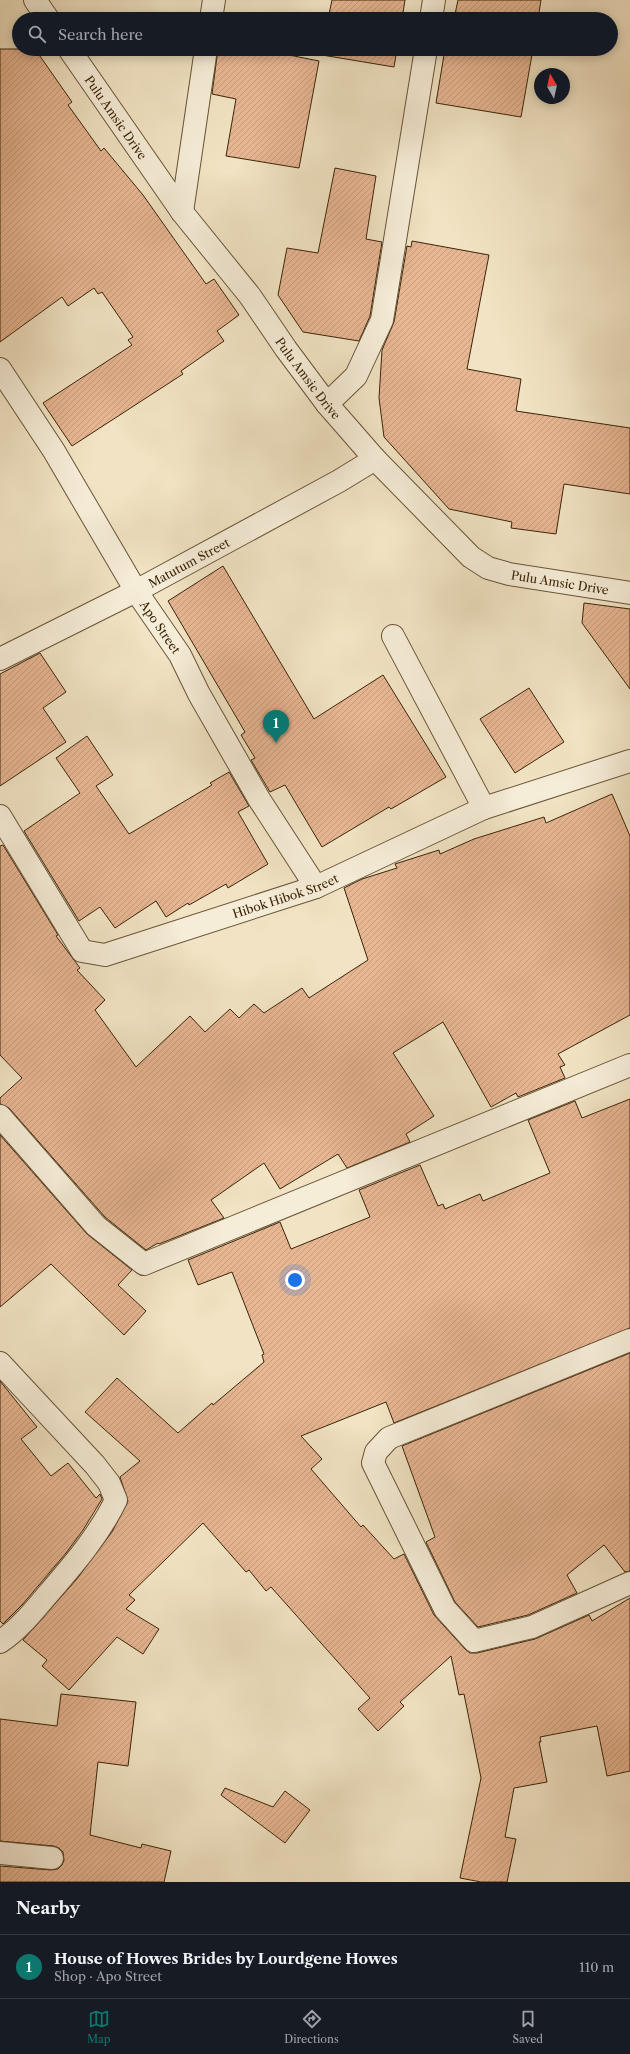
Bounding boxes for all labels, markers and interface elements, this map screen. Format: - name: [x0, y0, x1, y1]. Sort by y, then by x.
- search box: [12, 12, 618, 56]
- icon: search: [26, 23, 48, 45]
- text: Search here: [58, 25, 143, 44]
- north arrow: [534, 68, 570, 104]
- street label: Pulu Amsic Drive: [82, 72, 151, 162]
- street label: Pulu Amsic Drive: [273, 334, 344, 422]
- street label: Matutum Street: [146, 534, 233, 591]
- street label: Pulu Amsic Drive: [510, 567, 610, 597]
- street label: Apo Street: [137, 597, 185, 657]
- pin: 1: [263, 710, 289, 743]
- street label: Hibok Hibok Street: [230, 870, 341, 921]
- your location: [285, 1270, 305, 1290]
- text: Nearby: [16, 1898, 80, 1918]
- text: House of Howes Brides by Lourdgene Howes: [54, 1949, 398, 1968]
- text: 1: [26, 1959, 32, 1975]
- text: 110 m: [579, 1959, 614, 1975]
- text: Shop · Apo Street: [54, 1968, 162, 1984]
- tab: Map: [87, 2008, 111, 2046]
- tab: Directions: [284, 2008, 339, 2046]
- tab: Saved: [513, 2008, 543, 2046]

